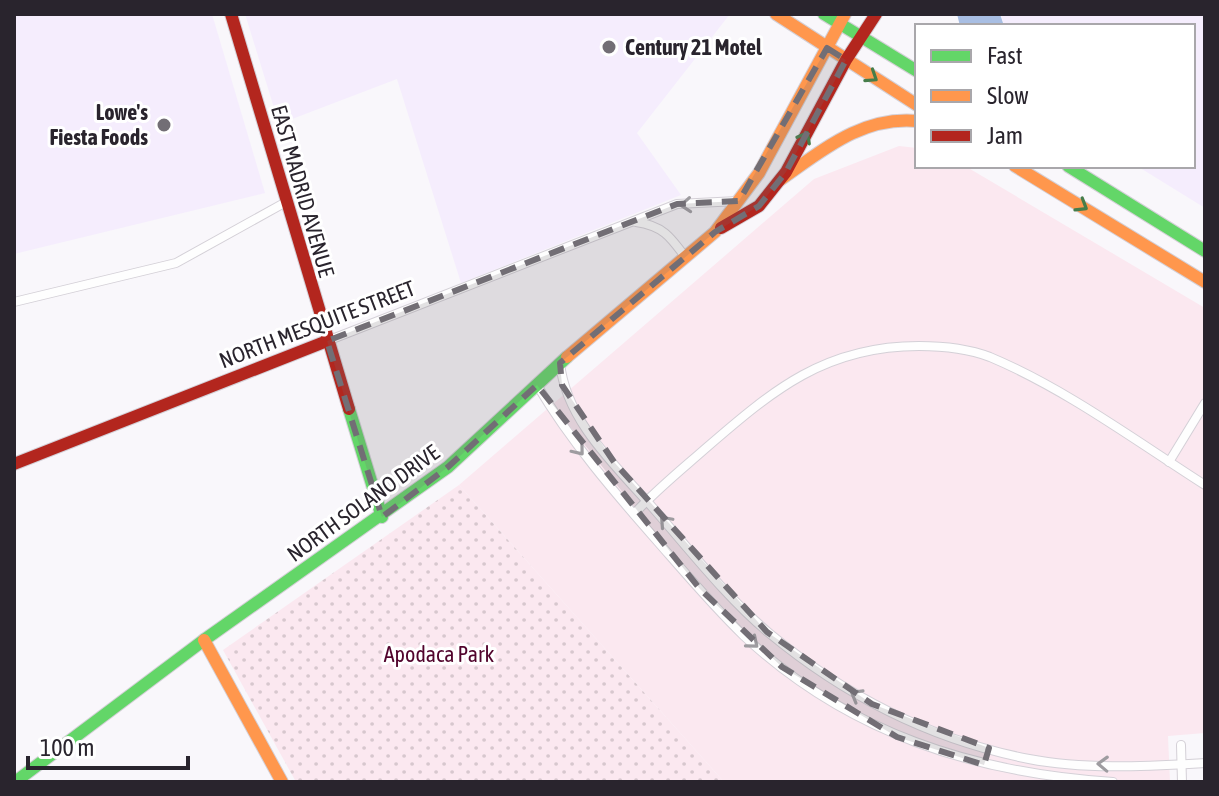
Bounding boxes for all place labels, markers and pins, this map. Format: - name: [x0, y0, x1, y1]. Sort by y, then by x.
- place label: Century 21 Motel: [625, 34, 763, 60]
- marker: Century 21 Motel: [600, 38, 618, 56]
- place label: Lowe's Fiesta Foods: [49, 99, 148, 150]
- marker: Lowe's Fiesta Foods: [155, 116, 173, 134]

